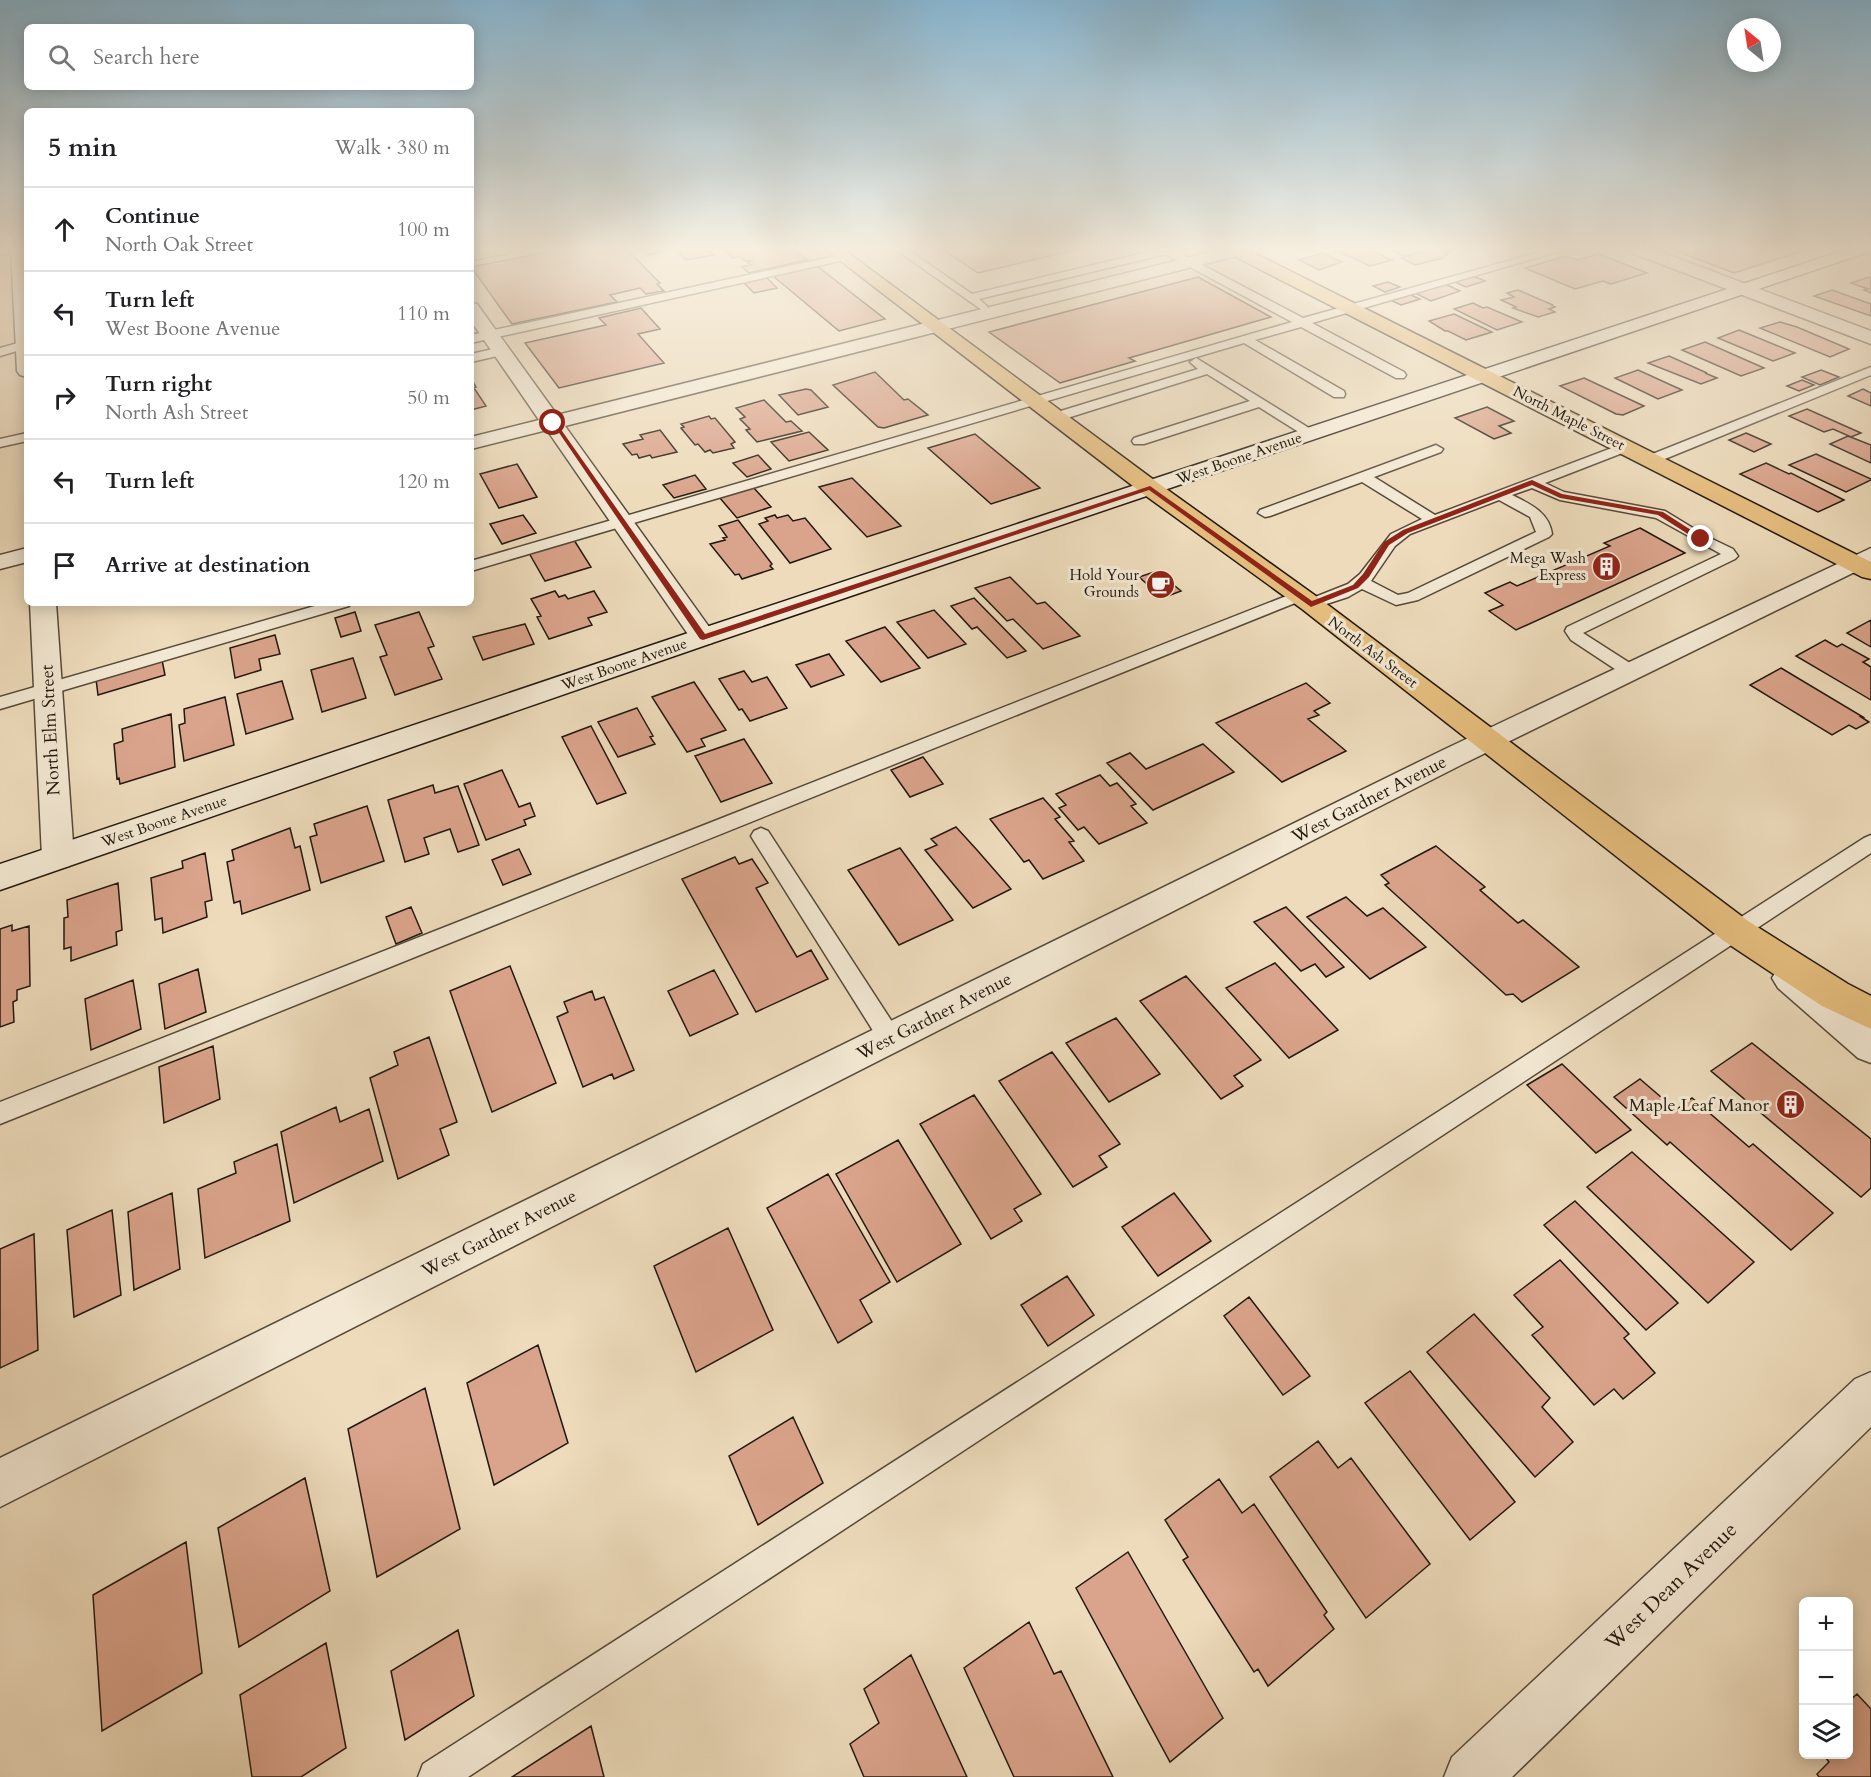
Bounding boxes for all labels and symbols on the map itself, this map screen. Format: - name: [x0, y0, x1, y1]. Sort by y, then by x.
- north arrow: [1727, 18, 1781, 72]
- street label: North Maple Street: [1510, 381, 1628, 455]
- route start: [539, 409, 565, 435]
- street label: West Boone Avenue: [1173, 427, 1305, 489]
- route end: [1687, 525, 1713, 551]
- place label: Mega Wash Express: [1510, 548, 1587, 585]
- building icon: Mega Wash Express: [1591, 551, 1623, 583]
- place label: Hold Your Grounds: [1070, 565, 1140, 602]
- cafe icon: Hold Your Grounds: [1144, 568, 1176, 600]
- street label: North Ash Street: [1324, 612, 1422, 692]
- street label: West Boone Avenue: [558, 633, 690, 695]
- street label: North Elm Street: [35, 664, 66, 796]
- street label: West Gardner Avenue: [1287, 750, 1451, 850]
- street label: West Boone Avenue: [98, 790, 230, 852]
- street label: West Gardner Avenue: [852, 967, 1016, 1067]
- building icon: Maple Leaf Manor: [1774, 1089, 1806, 1121]
- place label: Maple Leaf Manor: [1629, 1093, 1769, 1118]
- street label: West Gardner Avenue: [417, 1184, 581, 1284]
- street label: West Dean Avenue: [1598, 1516, 1744, 1658]

